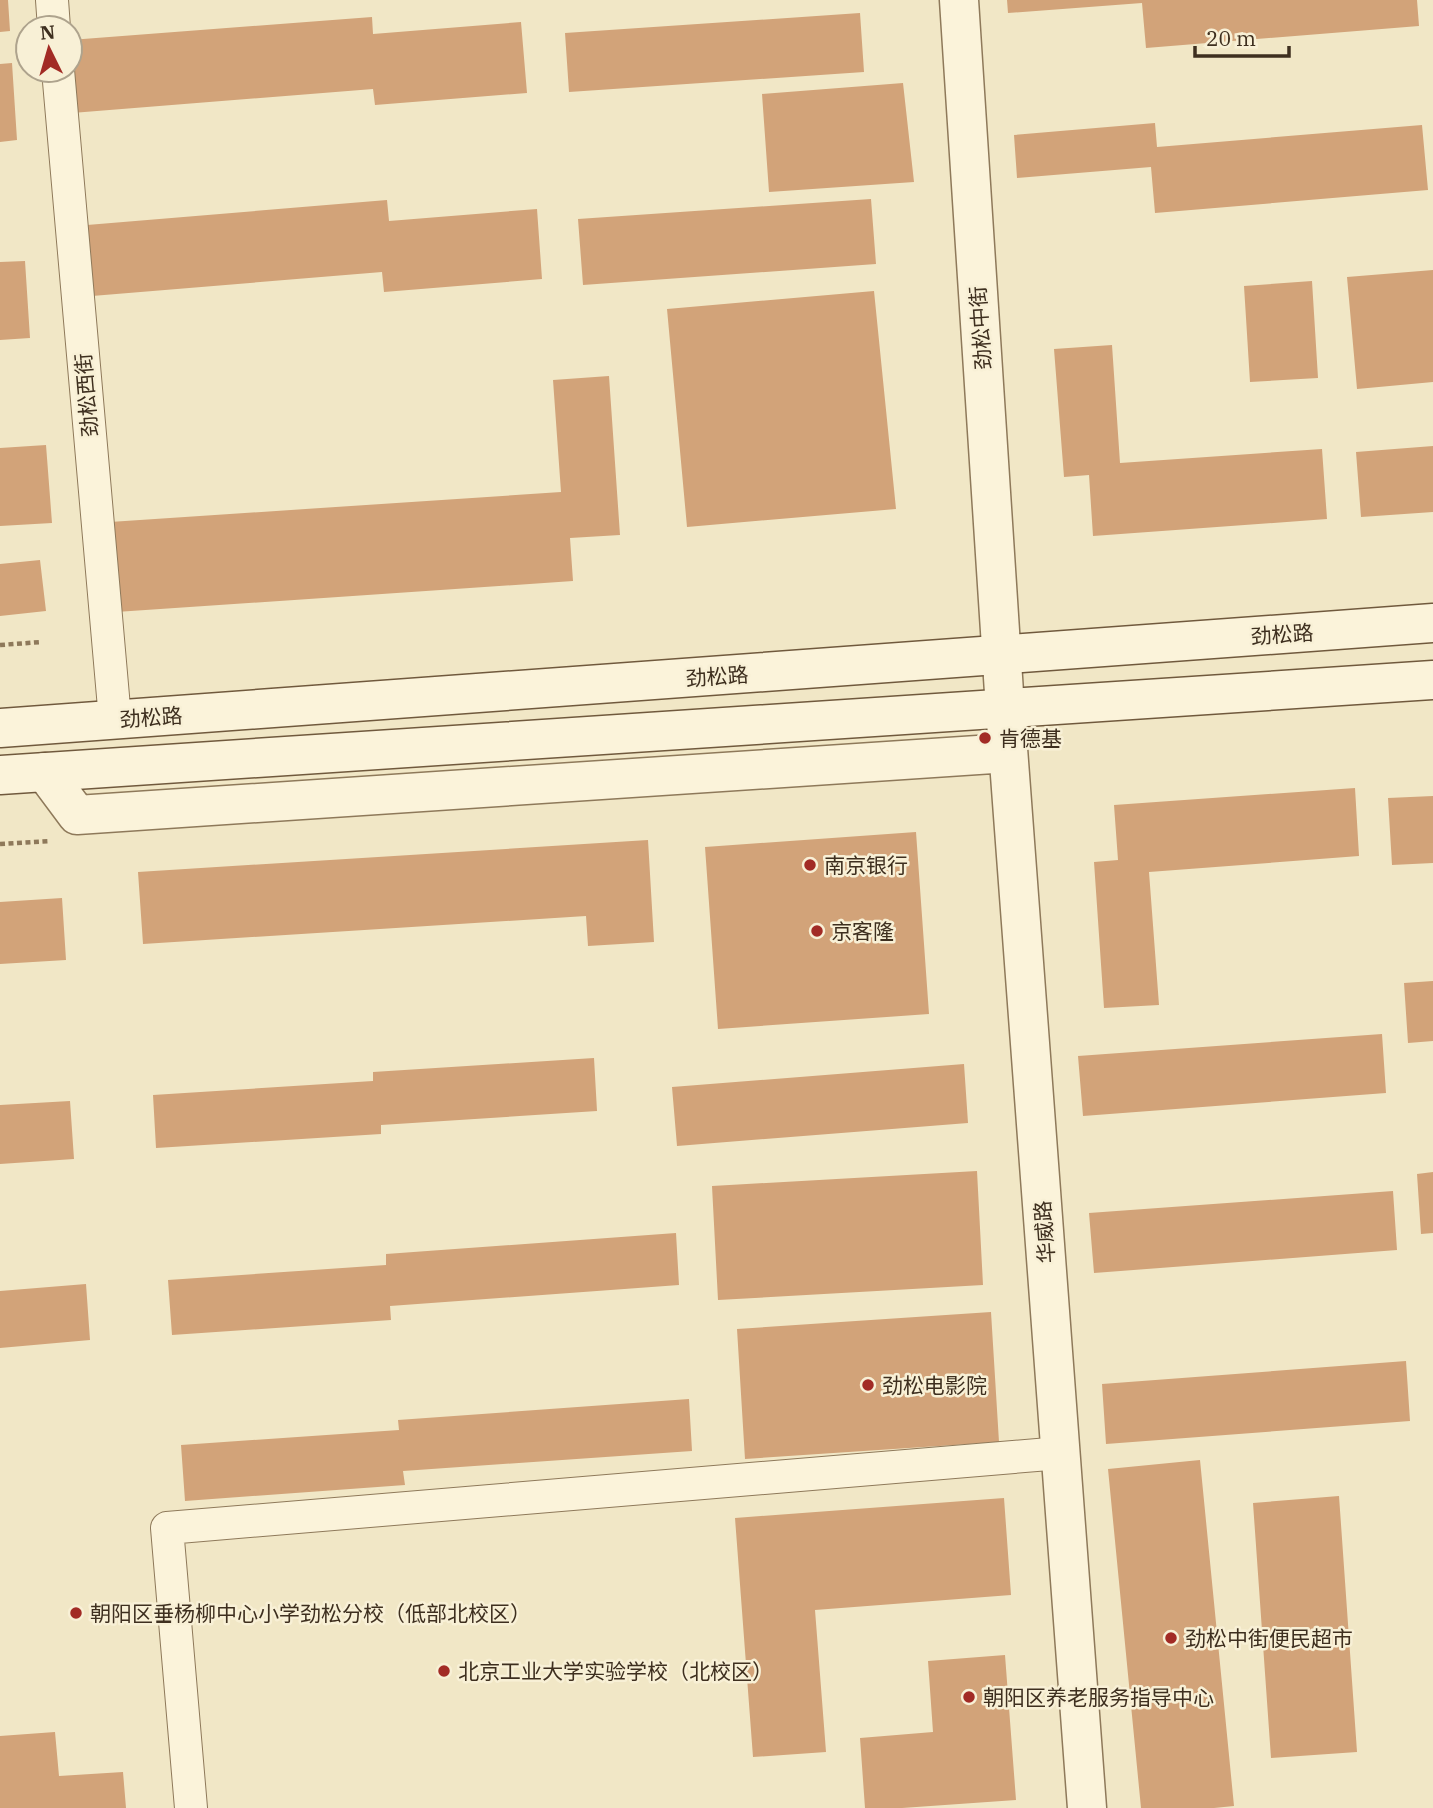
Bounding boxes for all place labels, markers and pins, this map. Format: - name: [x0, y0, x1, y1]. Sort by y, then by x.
- place label: 肯德基: [999, 724, 1062, 752]
- marker: 肯德基: [977, 730, 993, 746]
- place label: 南京银行: [824, 851, 908, 879]
- marker: 南京银行: [802, 857, 818, 873]
- place label: 京客隆: [831, 917, 894, 945]
- marker: 京客隆: [809, 923, 825, 939]
- place label: 劲松电影院: [882, 1371, 987, 1399]
- marker: 劲松电影院: [860, 1377, 876, 1393]
- place label: 朝阳区垂杨柳中心小学劲松分校（低部北校区）: [90, 1599, 531, 1627]
- marker: 朝阳区垂杨柳中心小学劲松分校（低部北校区）: [68, 1605, 84, 1621]
- place label: 劲松中街便民超市: [1185, 1624, 1353, 1652]
- marker: 劲松中街便民超市: [1163, 1630, 1179, 1646]
- place label: 北京工业大学实验学校（北校区）: [458, 1657, 773, 1685]
- marker: 北京工业大学实验学校（北校区）: [436, 1663, 452, 1679]
- place label: 朝阳区养老服务指导中心: [983, 1683, 1214, 1711]
- marker: 朝阳区养老服务指导中心: [961, 1689, 977, 1705]

